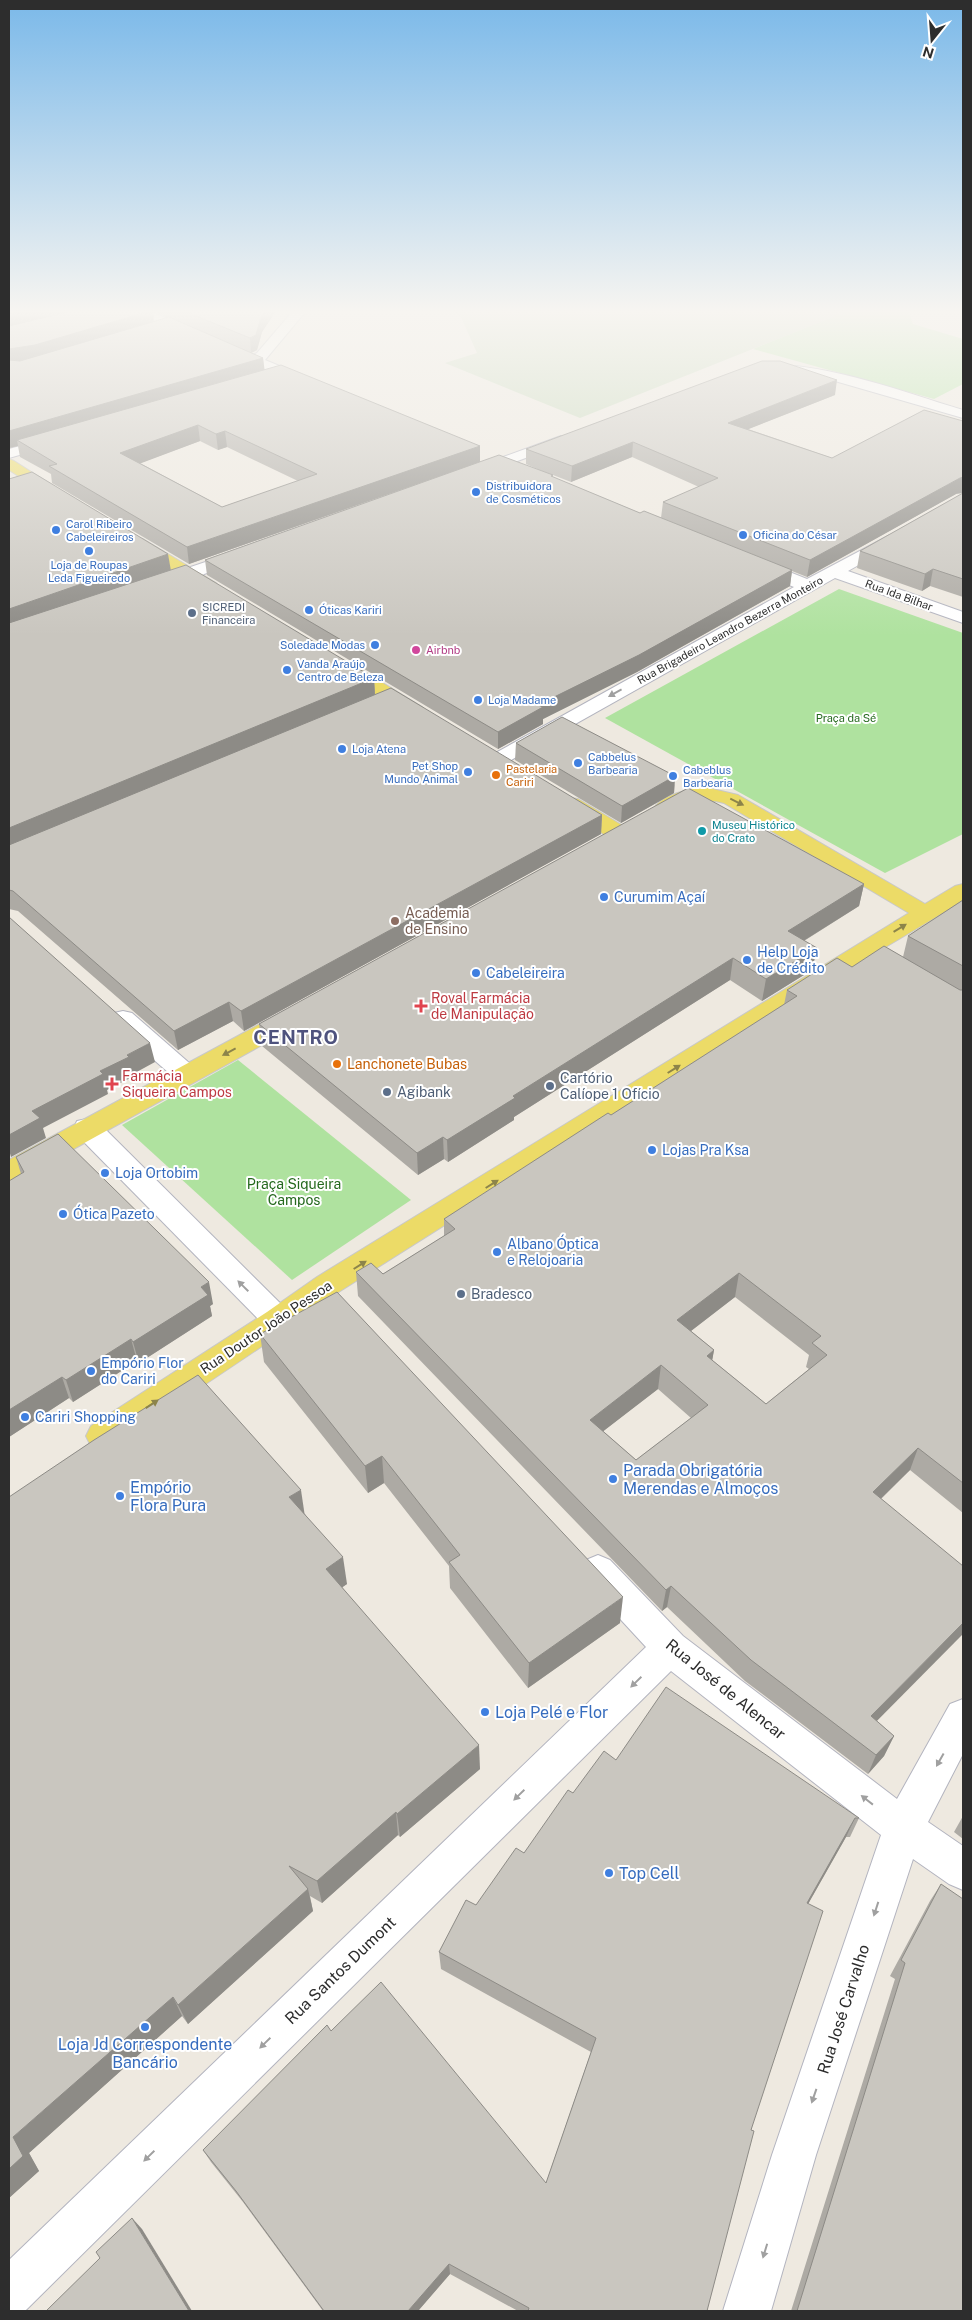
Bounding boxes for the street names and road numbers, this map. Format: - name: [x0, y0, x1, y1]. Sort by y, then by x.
- street label: Rua Brigadeiro Leandro Bezerra Monteiro: [635, 574, 825, 686]
- street label: Rua Ida Bilhar: [864, 577, 934, 613]
- street label: Rua Doutor João Pessoa: [197, 1277, 335, 1377]
- street label: Rua José de Alencar: [662, 1635, 790, 1744]
- street label: Rua Santos Dumont: [281, 1913, 400, 2028]
- street label: Rua José Carvalho: [814, 1942, 873, 2076]

